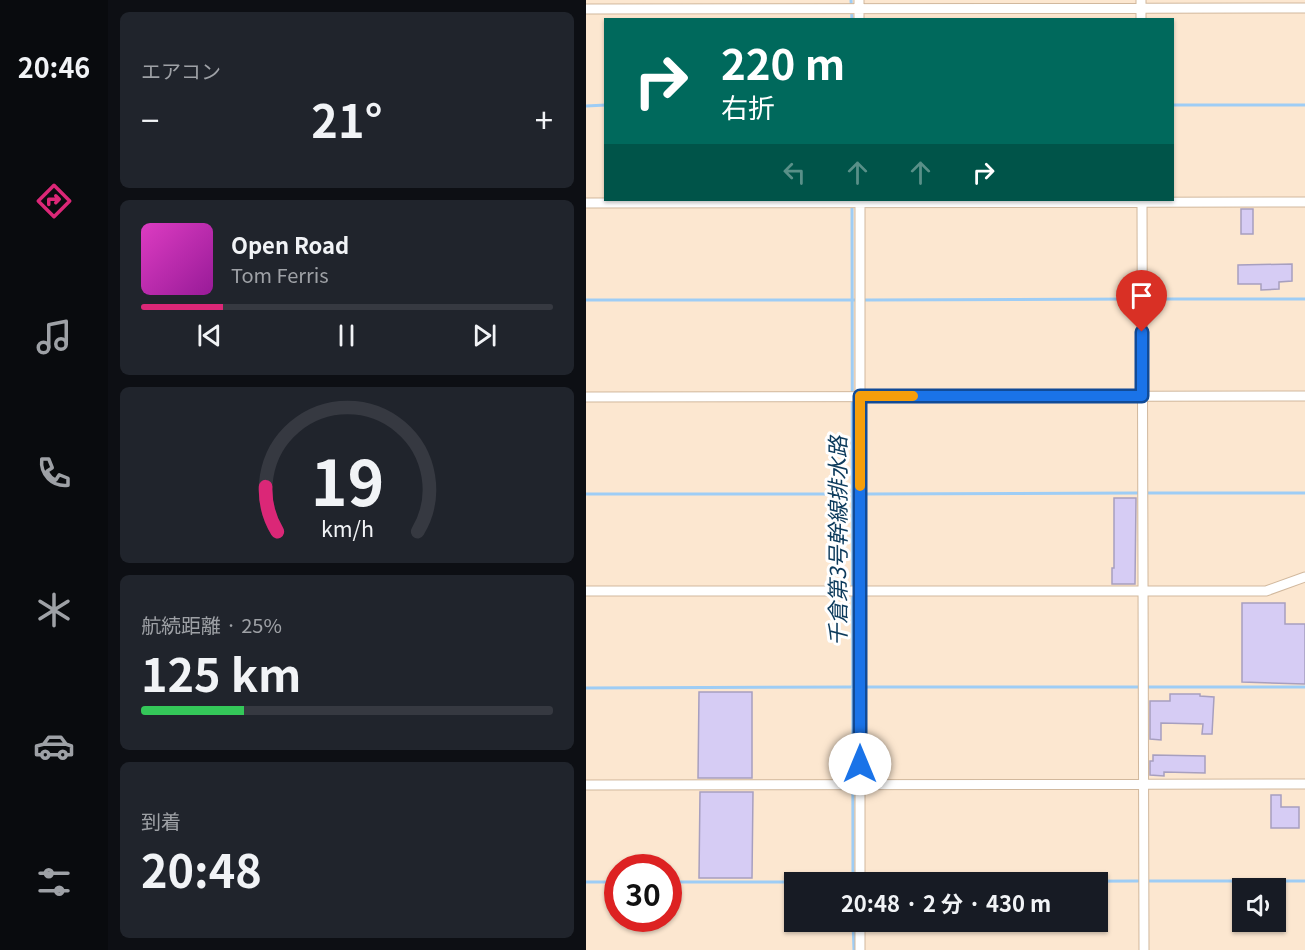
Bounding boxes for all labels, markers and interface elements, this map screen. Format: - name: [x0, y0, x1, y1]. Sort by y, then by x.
- text: 220 m: [721, 31, 845, 92]
- icon: right: [622, 42, 700, 120]
- text: 20:46: [18, 47, 90, 86]
- text: エアコン: [141, 56, 221, 85]
- text: 21°: [311, 86, 383, 151]
- text: 右折: [721, 87, 775, 126]
- text: −: [141, 95, 159, 143]
- text: +: [535, 95, 553, 143]
- icon: left: [778, 156, 811, 189]
- icon: ahead: [841, 156, 874, 189]
- icon: ahead: [904, 156, 937, 189]
- icon: right: [967, 156, 1000, 189]
- icon: directions: [33, 180, 75, 222]
- text: Open Road: [231, 228, 349, 260]
- text: Tom Ferris: [231, 260, 329, 289]
- pin: [1116, 270, 1167, 332]
- icon: arrive: [1125, 279, 1158, 312]
- icon: music: [33, 316, 75, 358]
- icon: previous: [193, 319, 226, 352]
- icon: pause: [330, 319, 363, 352]
- icon: next: [468, 319, 501, 352]
- text: 19: [310, 434, 384, 524]
- water label: 千倉第3号幹線排水路: [820, 434, 852, 646]
- icon: phone: [33, 452, 75, 494]
- text: km/h: [320, 512, 374, 543]
- icon: climate: [33, 589, 75, 631]
- text: 航続距離 · 25%: [141, 610, 282, 639]
- text: 125 km: [141, 640, 301, 705]
- icon: car: [33, 725, 75, 767]
- position arrow: [828, 732, 892, 796]
- text: 到着: [141, 806, 181, 835]
- text: 20:48: [141, 836, 262, 901]
- speed limit sign: 30: [604, 854, 682, 932]
- icon: filters: [33, 861, 75, 903]
- map controls: [1232, 878, 1286, 932]
- button: sound: [1232, 878, 1286, 932]
- text: 20:48 · 2 分 · 430 m: [841, 886, 1051, 918]

